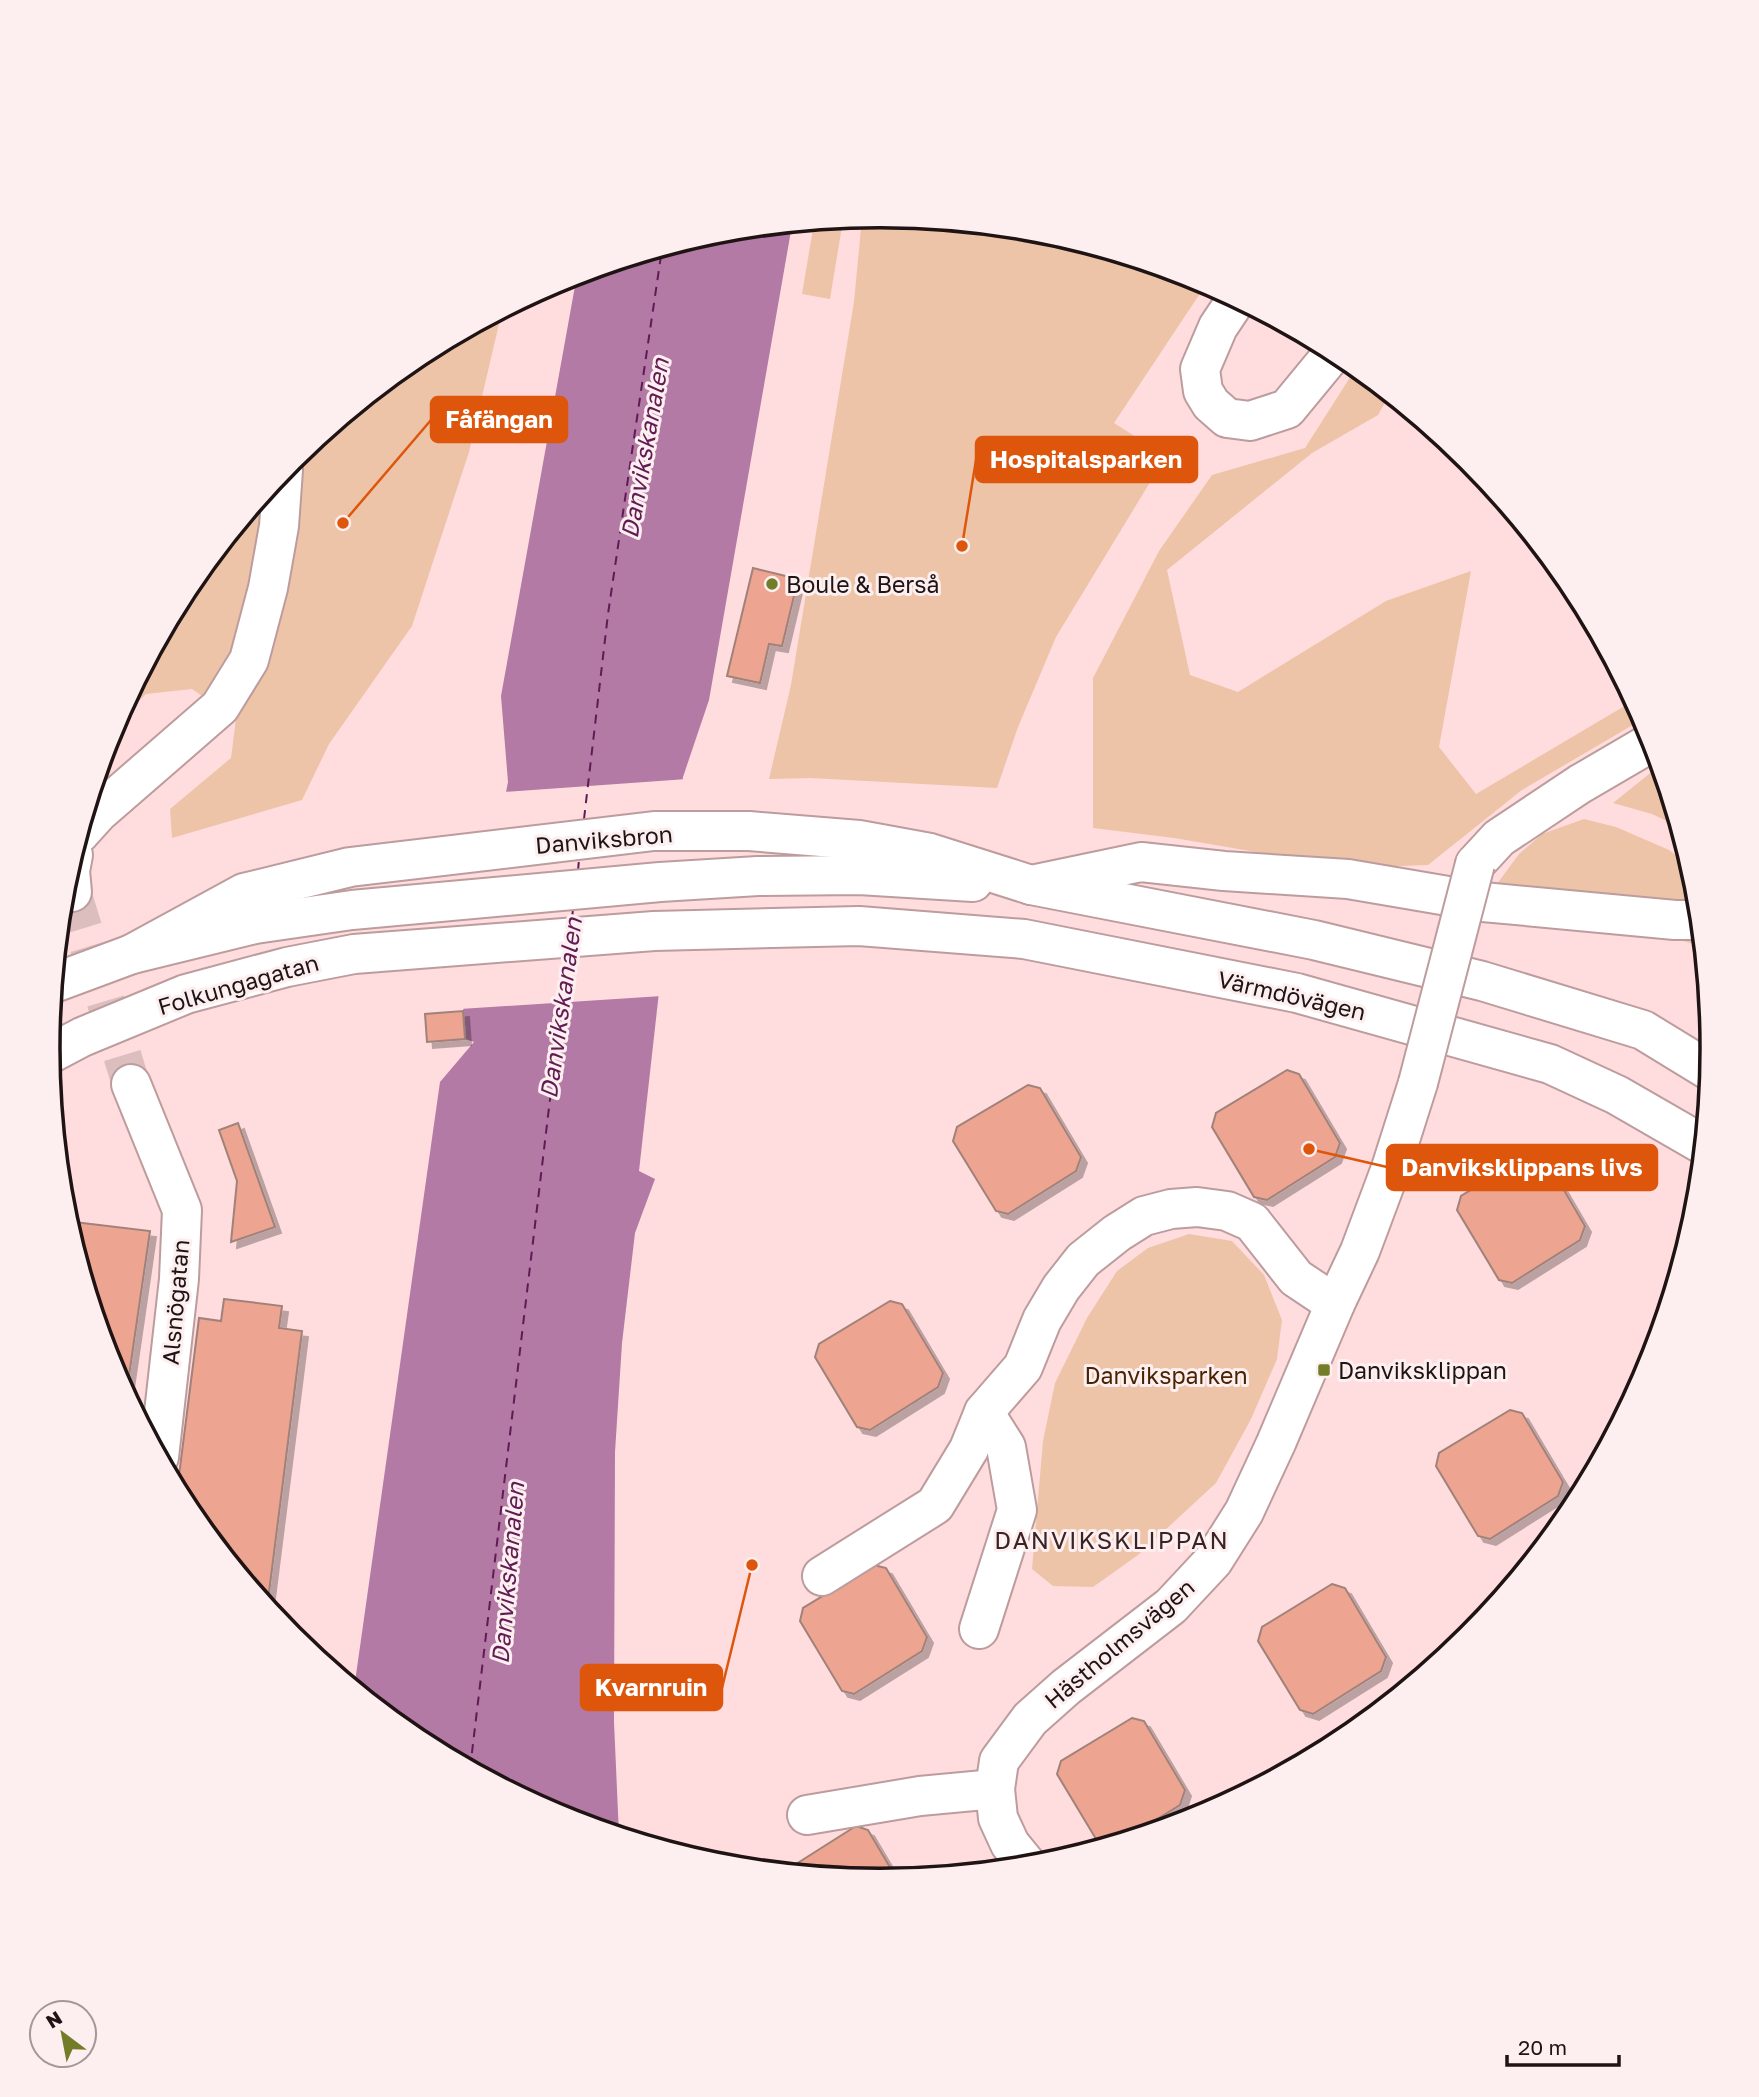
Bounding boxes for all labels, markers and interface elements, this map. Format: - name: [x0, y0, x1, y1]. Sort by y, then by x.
- water label: Danvikskanalen: [614, 355, 674, 540]
- callout: Fåfängan: [431, 397, 567, 442]
- text: Fåfängan: [445, 404, 553, 433]
- callout: Hospitalsparken: [976, 437, 1197, 482]
- text: Hospitalsparken: [990, 444, 1182, 473]
- place label: Boule & Berså: [786, 570, 939, 598]
- marker: Boule & Berså: [764, 576, 780, 592]
- street label: Danviksbron: [534, 819, 674, 859]
- water label: Danvikskanalen: [533, 915, 587, 1100]
- street label: Folkungagatan: [154, 948, 322, 1020]
- street label: Värmdövägen: [1215, 964, 1369, 1026]
- callout: Danviksklippans livs: [1387, 1145, 1657, 1190]
- text: Danviksklippans livs: [1401, 1152, 1643, 1181]
- street label: Alsnögatan: [156, 1238, 194, 1366]
- place label: Danviksklippan: [1338, 1356, 1507, 1384]
- park label: Danviksparken: [1084, 1361, 1248, 1389]
- marker: Danviksklippan: [1316, 1362, 1332, 1378]
- water label: Danvikskanalen: [485, 1480, 529, 1665]
- district label: DANVIKSKLIPPAN: [994, 1525, 1230, 1554]
- street label: Hästholmsvägen: [1038, 1572, 1200, 1714]
- callout: Kvarnruin: [581, 1665, 722, 1710]
- text: Kvarnruin: [595, 1672, 707, 1701]
- north arrow: [28, 1999, 98, 2069]
- text: N: [42, 2006, 66, 2033]
- scale bar: [1507, 2024, 1619, 2068]
- text: 20 m: [1518, 2034, 1567, 2060]

